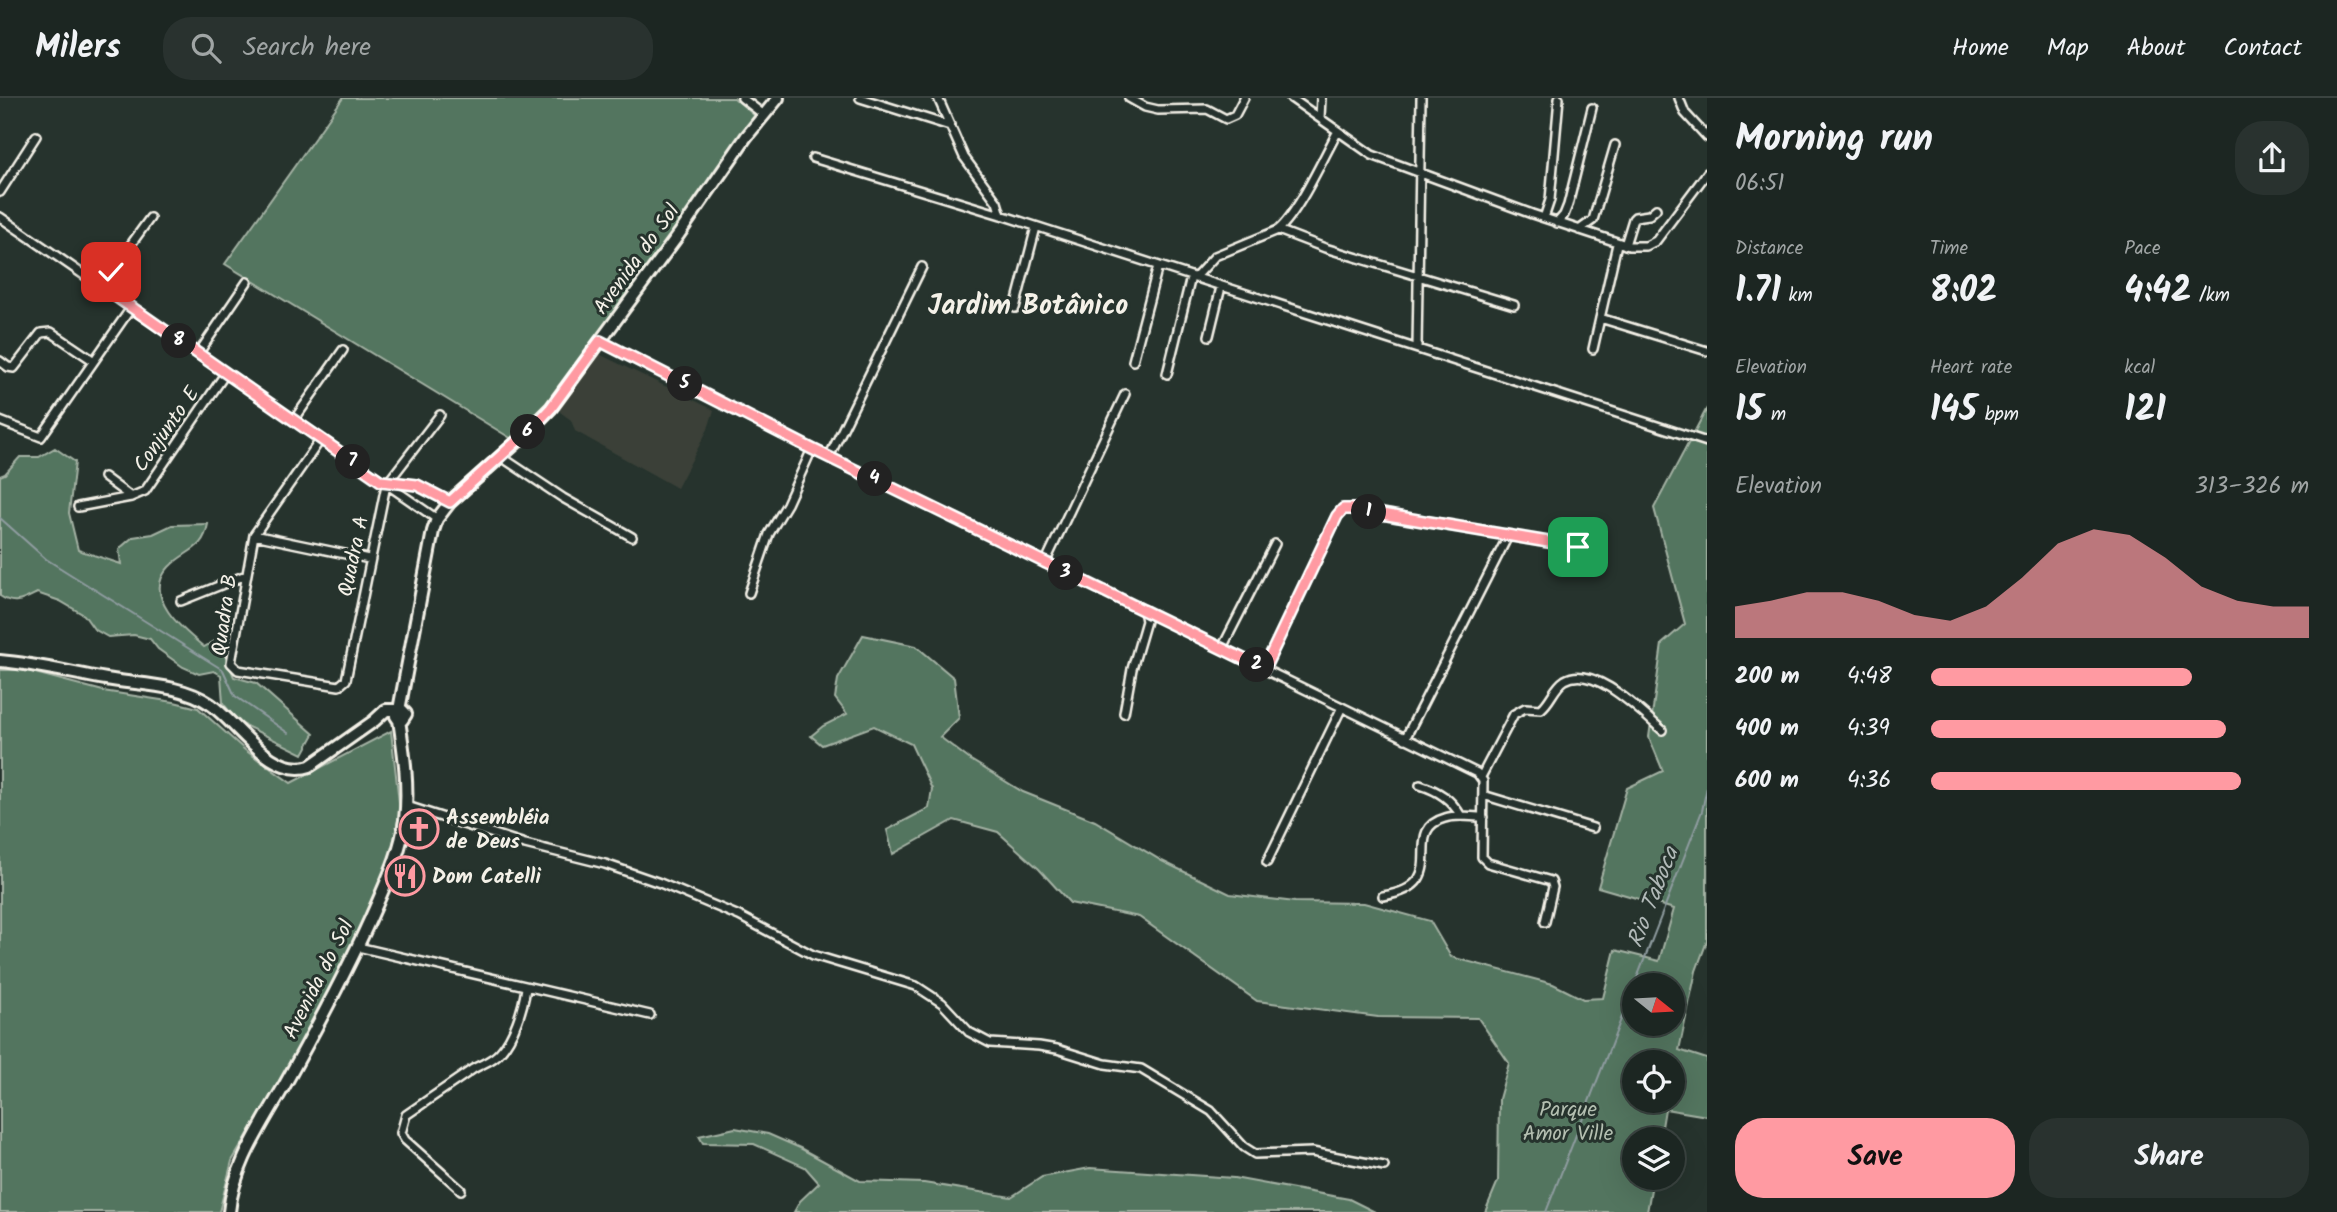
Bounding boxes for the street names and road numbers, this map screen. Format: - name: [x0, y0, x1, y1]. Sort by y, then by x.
- street label: Avenida do Sol: [586, 197, 689, 322]
- street label: Conjunto E: [126, 380, 209, 480]
- street label: Quadra A: [330, 513, 379, 600]
- street label: Quadra B: [203, 572, 248, 658]
- street label: Avenida do Sol: [275, 914, 364, 1045]

